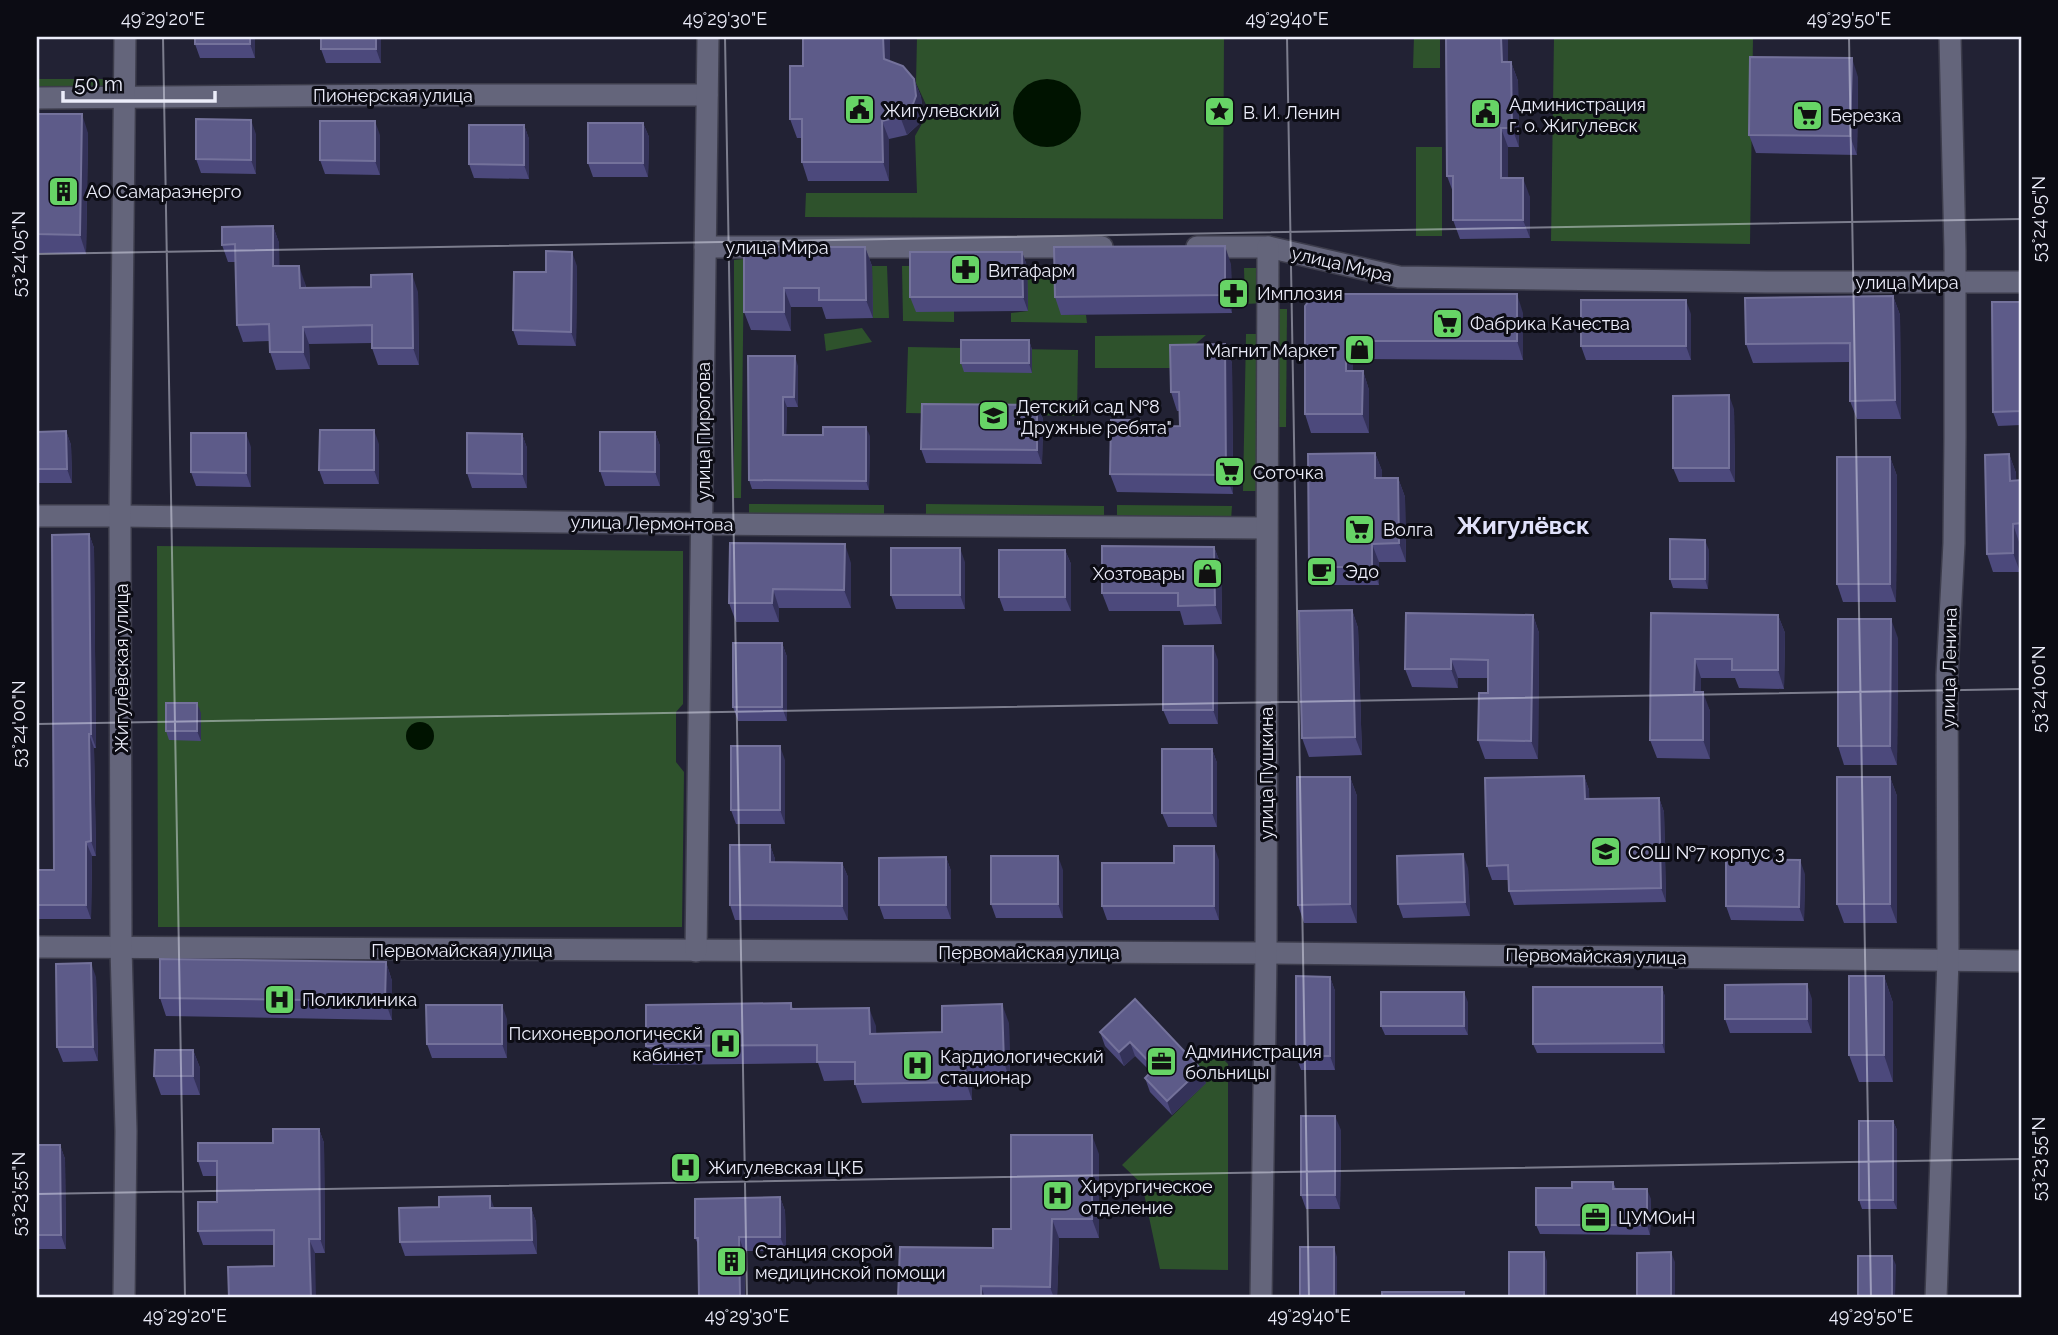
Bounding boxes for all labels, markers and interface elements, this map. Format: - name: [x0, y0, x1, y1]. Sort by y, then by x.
- text: 49°29'20"E: [121, 8, 205, 29]
- text: 49°29'30"E: [683, 8, 767, 29]
- text: 49°29'40"E: [1245, 8, 1329, 29]
- text: 49°29'50"E: [1807, 8, 1891, 29]
- scale bar: [63, 60, 215, 104]
- text: 50 m: [74, 71, 123, 96]
- street label: Пионерская улица: [313, 85, 473, 106]
- public building icon: Жигулевский: [843, 93, 877, 127]
- place label: Администрация г. о. Жигулевск: [1509, 94, 1646, 136]
- place icon: В. И. Ленин: [1203, 95, 1237, 129]
- public building icon: Администрация г. о. Жигулевск: [1469, 97, 1503, 131]
- supermarket icon: Березка: [1790, 98, 1824, 132]
- place label: Жигулевский: [883, 100, 1000, 121]
- place label: В. И. Ленин: [1243, 102, 1340, 123]
- place label: Березка: [1830, 105, 1901, 126]
- building icon: АО Самараэнерго: [46, 174, 80, 208]
- text: 53°24'05"N: [2028, 176, 2049, 262]
- place label: АО Самараэнерго: [86, 181, 242, 202]
- text: 53°24'05"N: [8, 211, 29, 297]
- street label: улица Мира: [726, 237, 828, 258]
- street label: улица Мира: [1290, 242, 1394, 286]
- pharmacy icon: Витафарм: [948, 253, 982, 287]
- place label: Витафарм: [988, 260, 1075, 281]
- street label: улица Мира: [1856, 272, 1958, 293]
- pharmacy icon: Имплозия: [1217, 276, 1251, 310]
- place label: Имплозия: [1257, 283, 1343, 304]
- supermarket icon: Фабрика Качества: [1430, 306, 1464, 340]
- place label: Фабрика Качества: [1470, 313, 1630, 334]
- shop icon: Магнит Маркет: [1343, 333, 1377, 367]
- place label: Магнит Маркет: [1205, 340, 1337, 361]
- street label: улица Пирогова: [693, 362, 714, 500]
- place label: Детский сад №8 "Дружные ребята": [1016, 396, 1172, 438]
- school or university icon: Детский сад №8 "Дружные ребята": [976, 399, 1010, 433]
- supermarket icon: Соточка: [1213, 455, 1247, 489]
- place label: Соточка: [1253, 462, 1324, 483]
- street label: улица Лермонтова: [570, 511, 734, 535]
- district label: Жигулёвск: [1456, 511, 1590, 540]
- supermarket icon: Волга: [1343, 512, 1377, 546]
- place label: Волга: [1383, 519, 1433, 540]
- cafe icon: Эдо: [1305, 554, 1339, 588]
- shop icon: Хозтовары: [1191, 556, 1225, 590]
- place label: Эдо: [1345, 561, 1379, 582]
- place label: Хозтовары: [1093, 563, 1185, 584]
- street label: Жигулёвская улица: [111, 583, 132, 753]
- street label: улица Ленина: [1937, 607, 1961, 729]
- text: 53°24'00"N: [2028, 645, 2049, 733]
- text: 53°24'00"N: [8, 680, 29, 768]
- street label: улица Пушкина: [1256, 707, 1277, 839]
- school or university icon: СОШ №7 корпус 3: [1588, 835, 1622, 869]
- place label: СОШ №7 корпус 3: [1628, 842, 1785, 863]
- street label: Первомайская улица: [371, 940, 553, 961]
- street label: Первомайская улица: [938, 942, 1120, 963]
- street label: Первомайская улица: [1505, 944, 1687, 968]
- hospital icon: Поликлиника: [262, 982, 296, 1016]
- place label: Поликлиника: [302, 989, 417, 1010]
- place label: Психоневрологическй кабинет: [509, 1023, 703, 1065]
- hospital icon: Психоневрологическй кабинет: [709, 1026, 743, 1060]
- place label: Администрация больницы: [1185, 1041, 1322, 1083]
- office icon: Администрация больницы: [1145, 1044, 1179, 1078]
- place label: Кардиологический стационар: [940, 1046, 1104, 1088]
- hospital icon: Кардиологический стационар: [900, 1049, 934, 1083]
- text: 53°23'55"N: [2028, 1117, 2049, 1201]
- hospital icon: Жигулевская ЦКБ: [668, 1150, 702, 1184]
- text: 53°23'55"N: [8, 1152, 29, 1236]
- place label: Жигулевская ЦКБ: [708, 1157, 863, 1178]
- place label: Хирургическое отделение: [1081, 1176, 1213, 1218]
- hospital icon: Хирургическое отделение: [1041, 1179, 1075, 1213]
- office icon: ЦУМОиН: [1578, 1200, 1612, 1234]
- place label: ЦУМОиН: [1618, 1207, 1696, 1228]
- place label: Станция скорой медицинской помощи: [755, 1241, 945, 1283]
- building icon: Станция скорой медицинской помощи: [715, 1244, 749, 1278]
- text: 49°29'20"E: [143, 1305, 227, 1326]
- text: 49°29'30"E: [705, 1305, 789, 1326]
- text: 49°29'40"E: [1267, 1305, 1351, 1326]
- text: 49°29'50"E: [1829, 1305, 1913, 1326]

